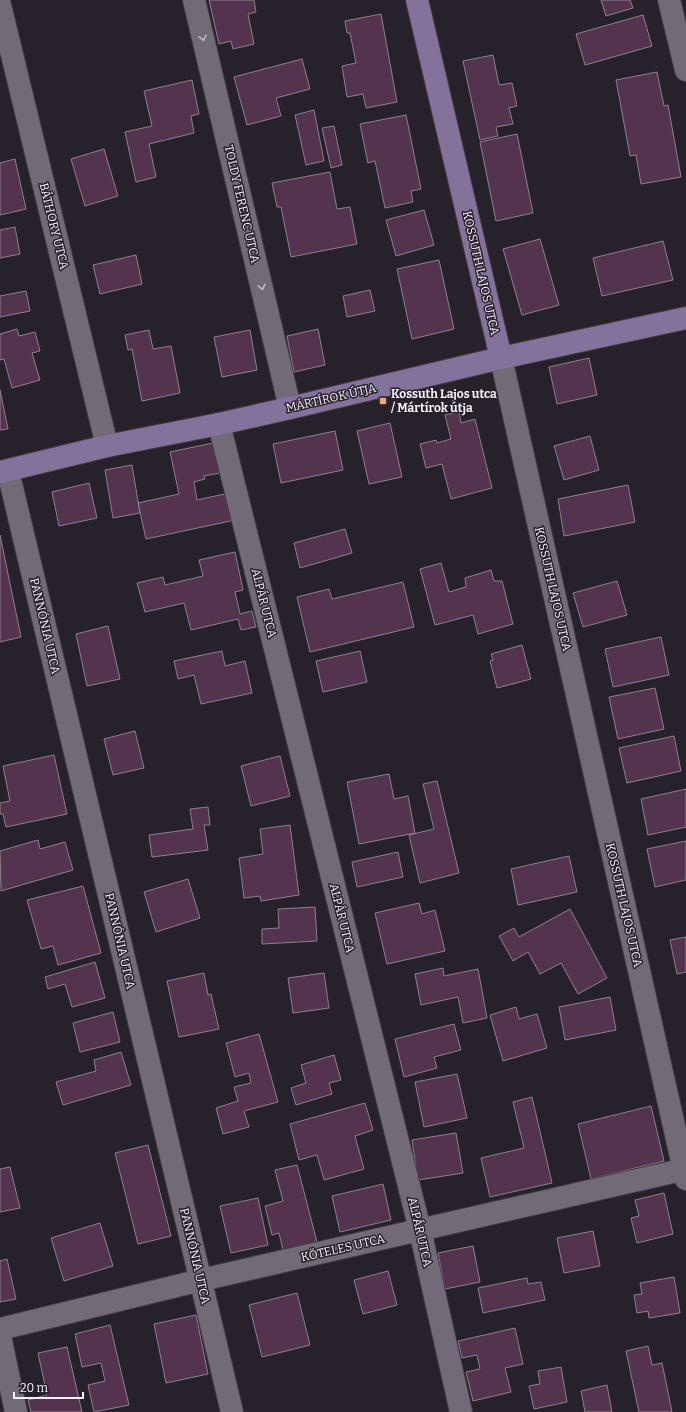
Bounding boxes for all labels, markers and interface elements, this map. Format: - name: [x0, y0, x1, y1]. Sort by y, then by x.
- one-way arrow: [198, 35, 206, 41]
- street label: TOLDY FERENC UTCA: [222, 144, 263, 265]
- street label: BÁTHORY UTCA: [36, 181, 73, 271]
- street label: KOSSUTH LAJOS UTCA: [460, 209, 502, 337]
- one-way arrow: [257, 284, 265, 290]
- street label: MÁRTÍROK ÚTJA: [284, 380, 378, 415]
- place label: Kossuth Lajos utca / Mártírok útja: [390, 387, 497, 416]
- marker: Kossuth Lajos utca / Mártírok útja: [378, 396, 388, 406]
- street label: KOSSUTH LAJOS UTCA: [532, 525, 574, 653]
- street label: ALPÁR UTCA: [249, 567, 280, 640]
- street label: PANNÓNIA UTCA: [27, 576, 64, 676]
- street label: KOSSUTH LAJOS UTCA: [603, 841, 645, 969]
- street label: ALPÁR UTCA: [327, 882, 358, 955]
- street label: PANNÓNIA UTCA: [102, 891, 139, 991]
- street label: ALPÁR UTCA: [405, 1196, 436, 1269]
- street label: PANNÓNIA UTCA: [177, 1206, 214, 1306]
- street label: KÖTELES UTCA: [299, 1230, 387, 1264]
- scale bar: [14, 1374, 83, 1400]
- text: 20 m: [20, 1381, 49, 1395]

